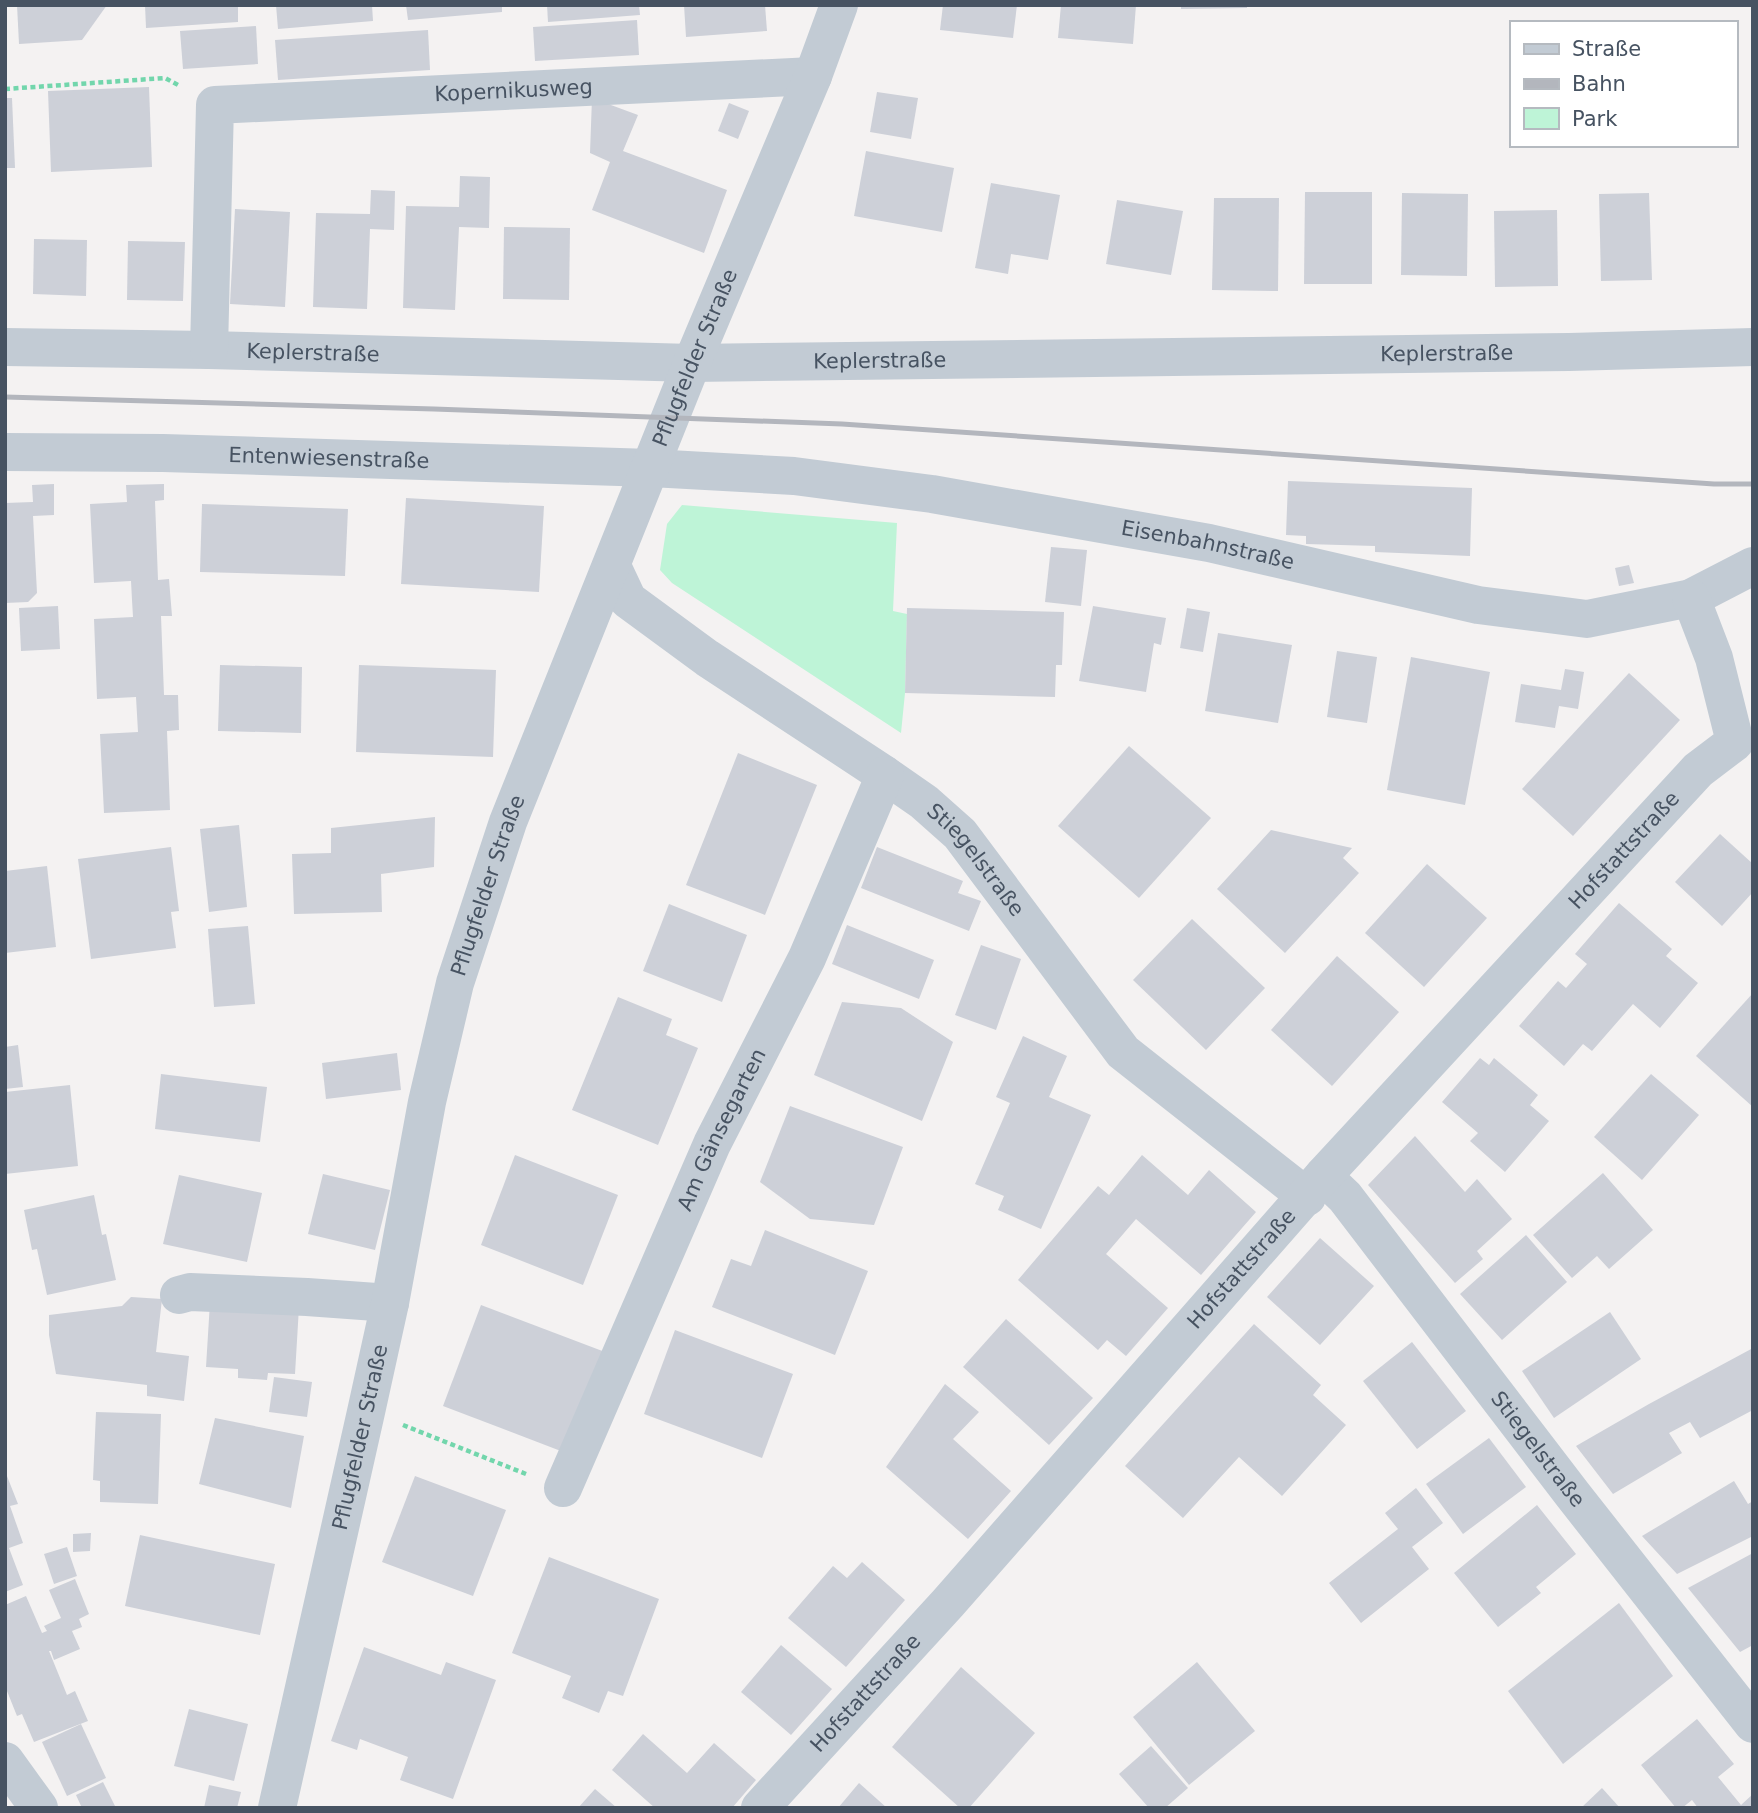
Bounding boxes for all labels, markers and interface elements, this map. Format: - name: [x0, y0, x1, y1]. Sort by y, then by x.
- legend: [1510, 21, 1737, 147]
- text: Straße: [1572, 37, 1641, 61]
- text: Bahn: [1572, 72, 1626, 96]
- street label: Kopernikusweg: [434, 75, 593, 106]
- text: Park: [1572, 107, 1618, 131]
- street label: Pflugfelder Straße: [648, 266, 742, 450]
- street label: Keplerstraße: [246, 339, 380, 367]
- street label: Keplerstraße: [1380, 341, 1514, 366]
- street label: Keplerstraße: [813, 348, 947, 373]
- street label: Entenwiesenstraße: [228, 443, 430, 473]
- street label: Eisenbahnstraße: [1119, 516, 1297, 574]
- street label: Hofstattstraße: [1564, 786, 1684, 914]
- street label: Pflugfelder Straße: [446, 791, 530, 979]
- street label: Stiegelstraße: [922, 799, 1029, 921]
- street label: Am Gänsegarten: [673, 1044, 771, 1214]
- street label: Hofstattstraße: [1183, 1204, 1301, 1334]
- street label: Pflugfelder Straße: [328, 1342, 393, 1532]
- street label: Stiegelstraße: [1486, 1387, 1590, 1512]
- street label: Hofstattstraße: [805, 1629, 925, 1757]

